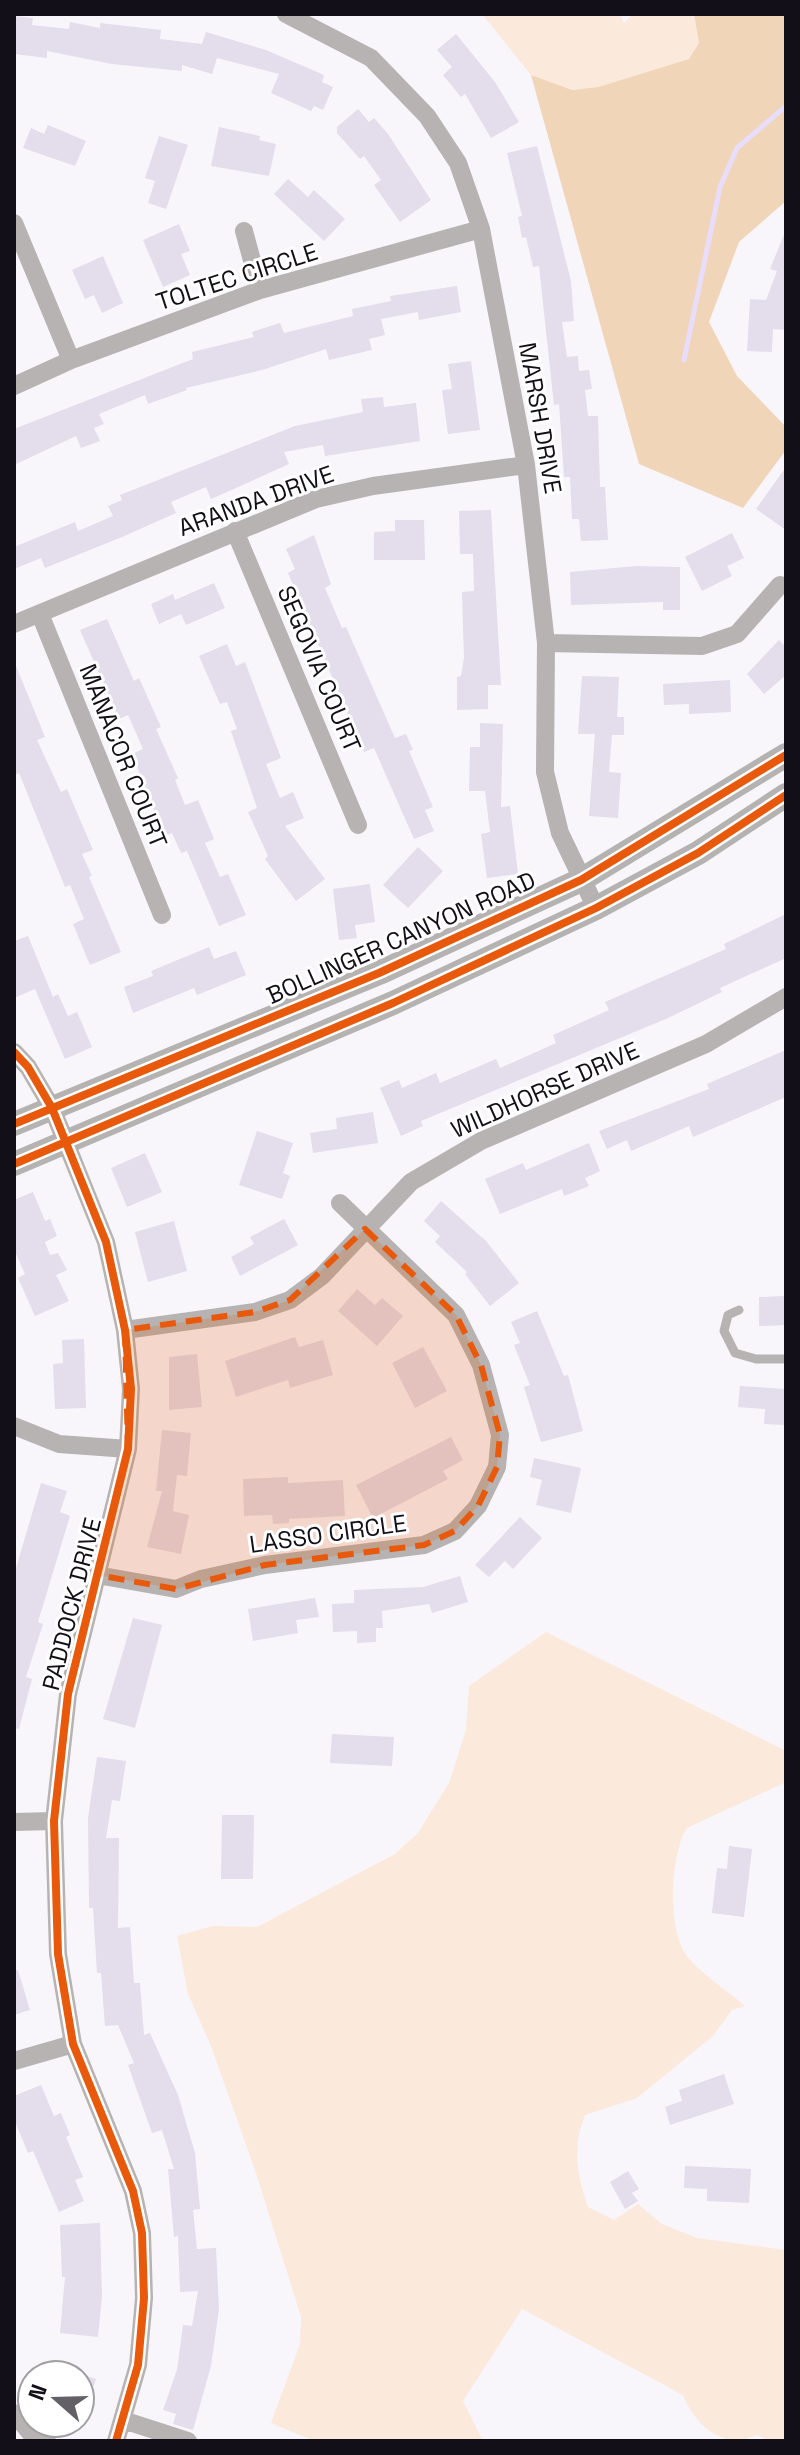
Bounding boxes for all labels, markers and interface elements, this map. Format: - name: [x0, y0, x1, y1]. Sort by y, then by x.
- street label: TOLTEC CIRCLE: [152, 236, 322, 317]
- street label: MARSH DRIVE: [512, 340, 569, 496]
- street label: ARANDA DRIVE: [174, 458, 338, 543]
- street label: SEGOVIA COURT: [270, 581, 368, 757]
- street label: MANACOR COURT: [72, 659, 175, 852]
- street label: BOLLINGER CANYON ROAD: [262, 864, 540, 1011]
- street label: WILDHORSE DRIVE: [446, 1034, 644, 1145]
- street label: LASSO CIRCLE: [247, 1507, 408, 1560]
- street label: PADDOCK DRIVE: [35, 1514, 108, 1693]
- north arrow: [16, 2359, 96, 2439]
- text: N: [22, 2380, 53, 2404]

